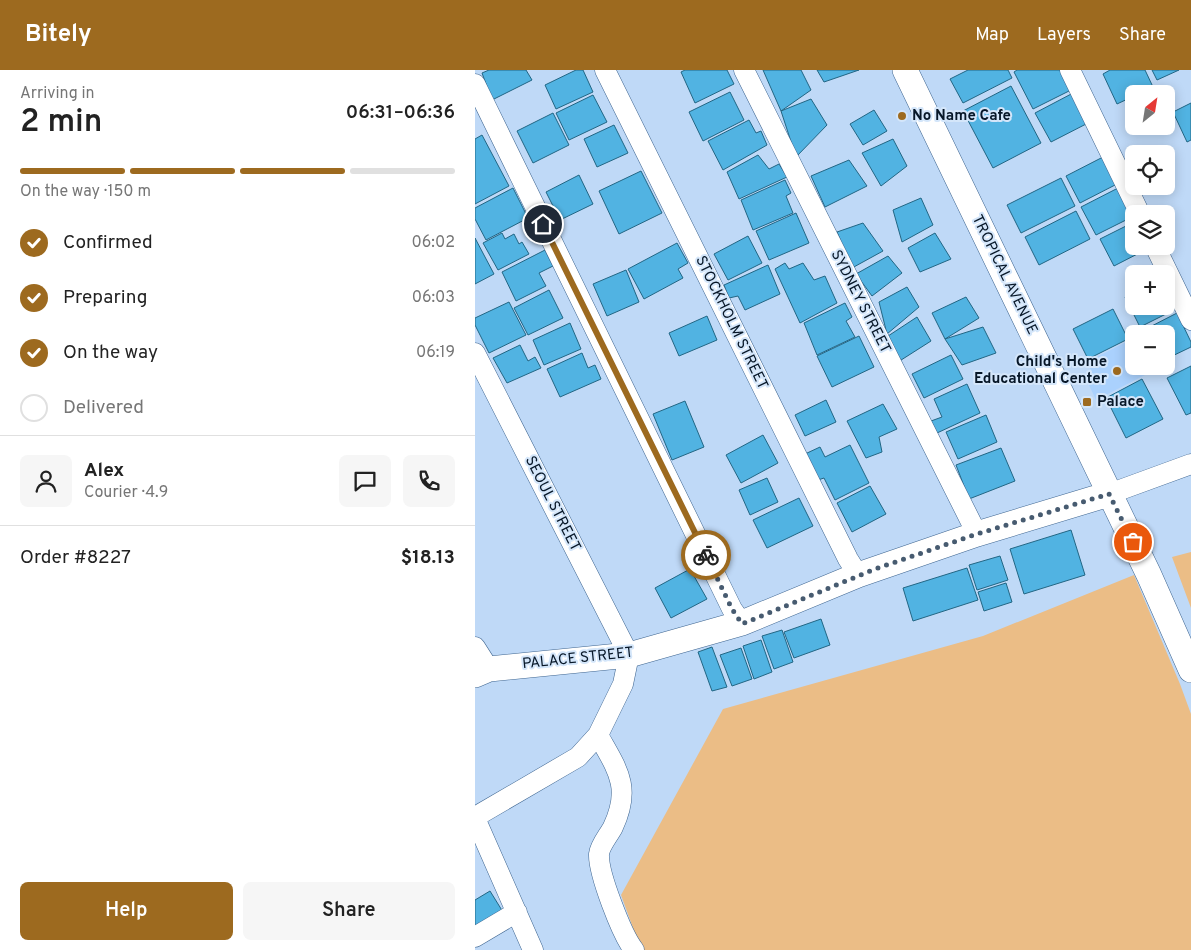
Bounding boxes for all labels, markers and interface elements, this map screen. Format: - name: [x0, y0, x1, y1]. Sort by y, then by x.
- text: Bitely: [25, 20, 92, 50]
- text: Map: [975, 24, 1009, 47]
- text: Layers: [1037, 24, 1091, 47]
- text: Share: [1119, 24, 1166, 47]
- text: Arriving in: [20, 84, 95, 104]
- north arrow: [1125, 85, 1175, 135]
- map controls: [1125, 85, 1175, 375]
- text: 06:31–06:36: [346, 101, 455, 125]
- text: 2 min: [20, 103, 102, 143]
- place label: No Name Cafe: [912, 107, 1011, 126]
- marker: No Name Cafe: [896, 110, 908, 122]
- button: locate: [1125, 145, 1175, 195]
- text: On the way · 150 m: [20, 182, 151, 202]
- pin: [522, 203, 564, 245]
- button: layers: [1125, 205, 1175, 255]
- icon: home: [529, 210, 557, 238]
- street label: TROPICAL AVENUE: [967, 212, 1041, 338]
- icon: check: [20, 229, 48, 257]
- text: Confirmed: [63, 231, 153, 255]
- text: 06:02: [412, 233, 455, 253]
- street label: SYDNEY STREET: [826, 247, 894, 357]
- street label: STOCKHOLM STREET: [690, 253, 772, 393]
- button: +: [1125, 265, 1175, 315]
- icon: check: [20, 284, 48, 312]
- text: Preparing: [63, 286, 147, 310]
- text: 06:03: [412, 288, 455, 308]
- button: −: [1125, 325, 1175, 375]
- icon: check: [20, 339, 48, 367]
- text: On the way: [63, 341, 158, 365]
- text: 06:19: [416, 343, 455, 363]
- place label: Child's Home Educational Center: [974, 353, 1108, 389]
- marker: Child's Home Educational Center: [1111, 365, 1123, 377]
- place label: Palace: [1097, 393, 1144, 412]
- text: Delivered: [63, 396, 144, 420]
- marker: Palace: [1081, 396, 1093, 408]
- street label: SEOUL STREET: [520, 453, 584, 555]
- button: person: [20, 455, 72, 507]
- button: chat: [339, 455, 391, 507]
- button: phone: [403, 455, 455, 507]
- text: Alex: [84, 459, 124, 483]
- text: Courier · 4.9: [84, 483, 168, 503]
- pin: [1112, 521, 1154, 563]
- icon: bag: [1119, 528, 1147, 556]
- courier: [681, 530, 731, 580]
- icon: bike: [692, 541, 720, 569]
- text: Order #8227: [20, 546, 131, 570]
- text: $18.13: [401, 546, 455, 570]
- street label: PALACE STREET: [521, 644, 635, 674]
- button: Help: [20, 882, 233, 940]
- button: Share: [243, 882, 455, 940]

